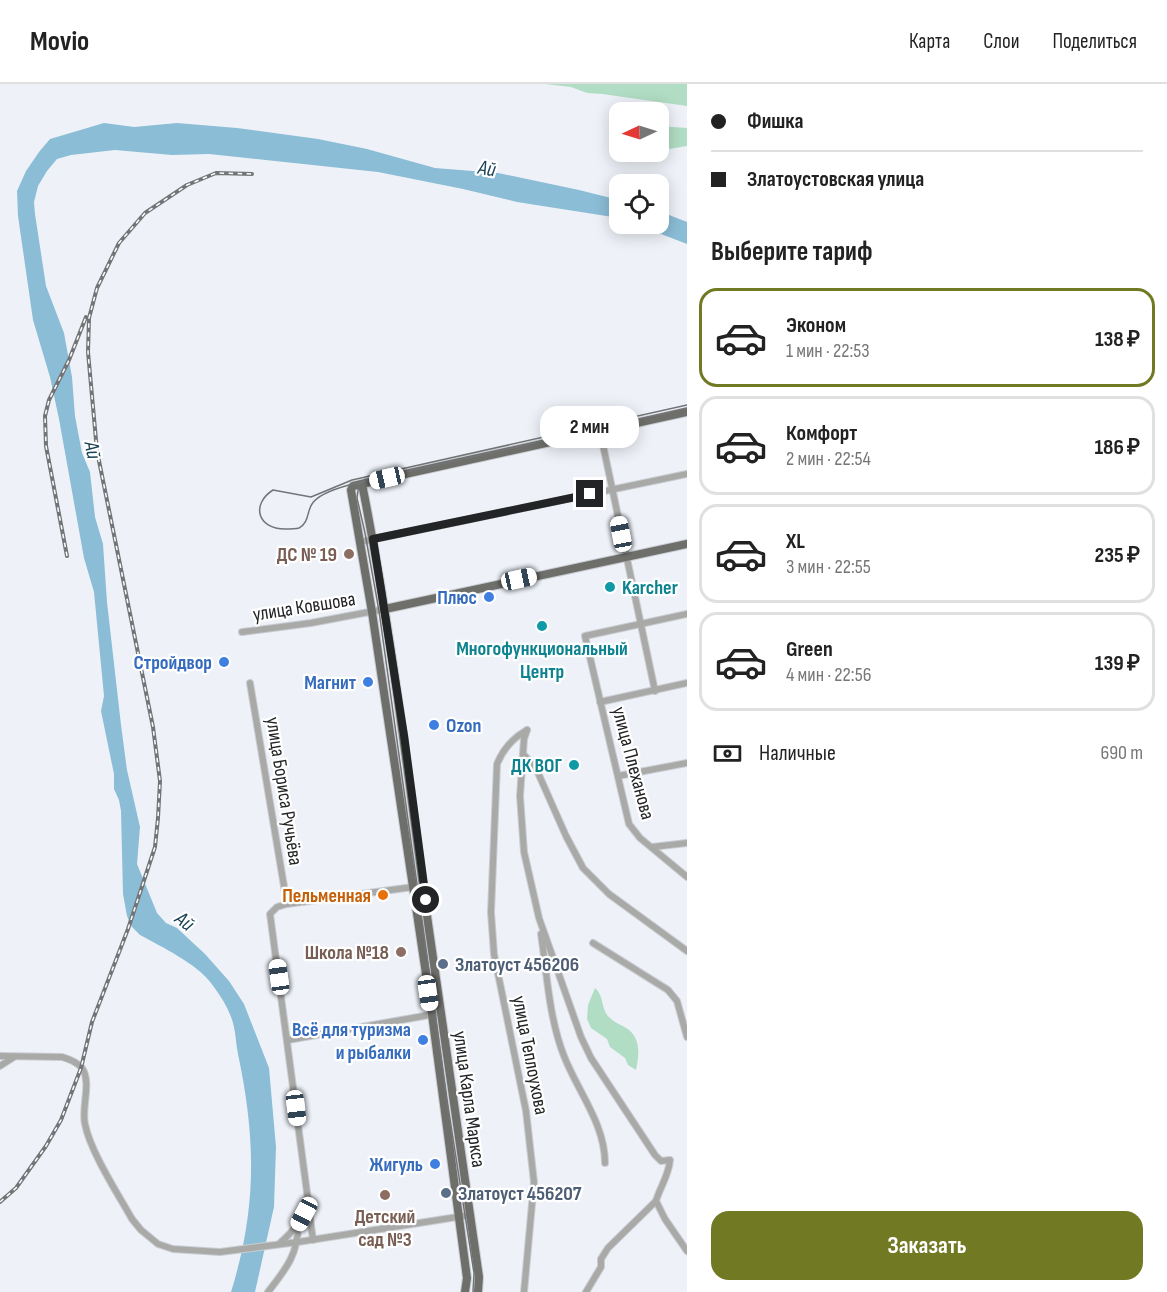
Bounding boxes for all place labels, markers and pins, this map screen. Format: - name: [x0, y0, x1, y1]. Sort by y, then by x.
- place label: ДС № 19: [277, 543, 337, 567]
- marker: ДС № 19: [342, 547, 356, 561]
- place label: Karcher: [622, 576, 678, 600]
- marker: Karcher: [603, 580, 617, 594]
- place label: Плюс: [437, 586, 477, 610]
- marker: Плюс: [482, 590, 496, 604]
- marker: Многофункциональный Центр: [535, 619, 549, 633]
- place label: Многофункциональный Центр: [456, 637, 628, 684]
- place label: Стройдвор: [134, 651, 212, 675]
- marker: Стройдвор: [217, 655, 231, 669]
- place label: Магнит: [304, 671, 357, 695]
- marker: Магнит: [361, 675, 375, 689]
- place label: Ozon: [446, 714, 481, 738]
- marker: Ozon: [427, 718, 441, 732]
- place label: ДК ВОГ: [511, 754, 562, 778]
- marker: ДК ВОГ: [567, 758, 581, 772]
- place label: Пельменная: [282, 884, 371, 908]
- marker: Пельменная: [376, 888, 390, 902]
- place label: Школа №18: [305, 941, 389, 965]
- marker: Школа №18: [394, 945, 408, 959]
- place label: Златоуст 456206: [455, 953, 579, 977]
- marker: Златоуст 456206: [436, 957, 450, 971]
- place label: Всё для туризма и рыбалки: [292, 1018, 411, 1065]
- marker: Всё для туризма и рыбалки: [416, 1033, 430, 1047]
- place label: Жигуль: [369, 1153, 423, 1177]
- marker: Жигуль: [428, 1157, 442, 1171]
- place label: Златоуст 456207: [458, 1182, 582, 1206]
- marker: Златоуст 456207: [439, 1186, 453, 1200]
- marker: Детский сад №3: [378, 1188, 392, 1202]
- place label: Детский сад №3: [355, 1205, 415, 1252]

